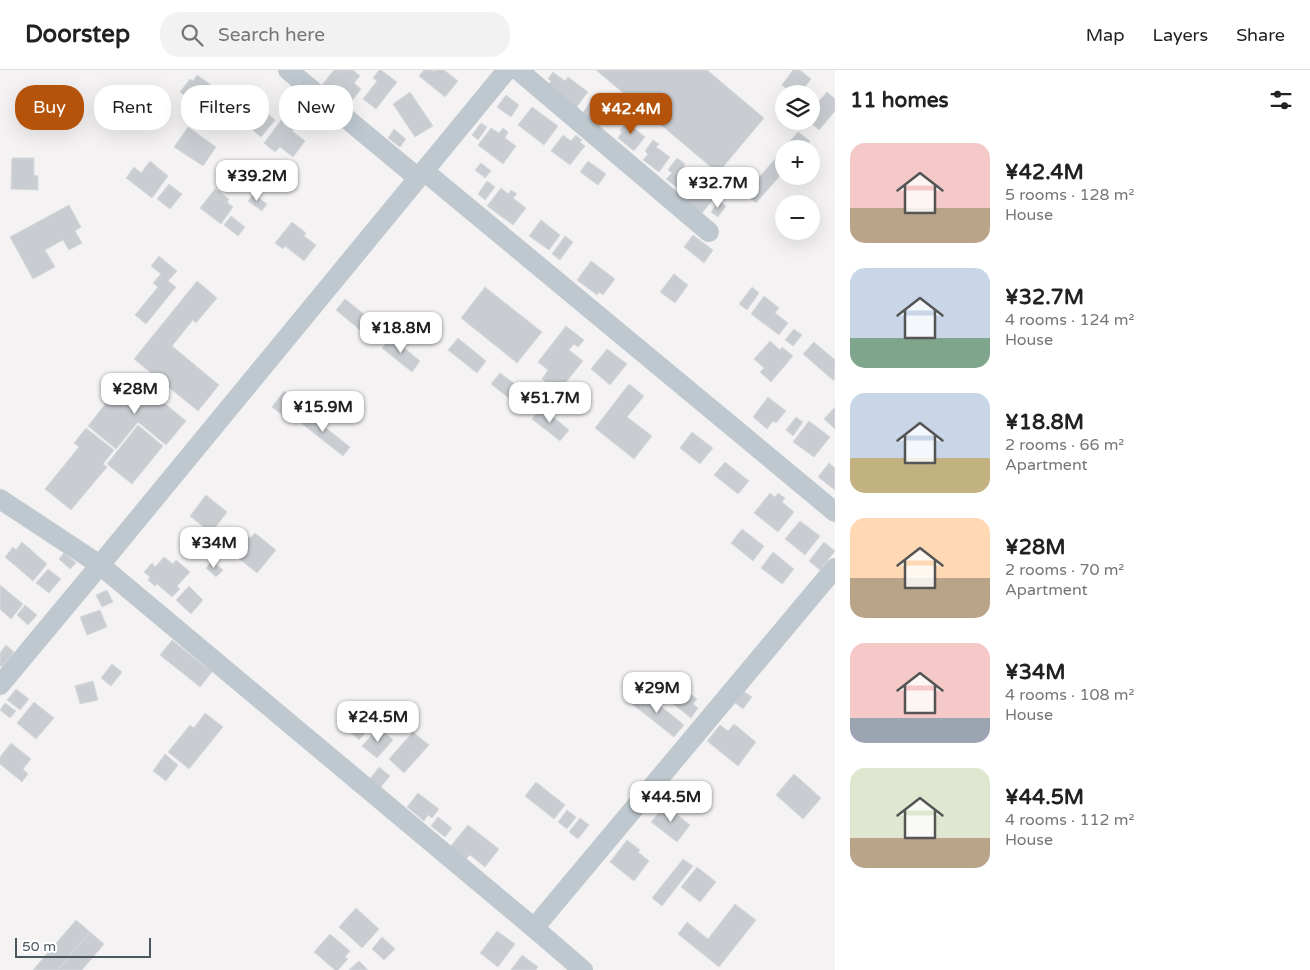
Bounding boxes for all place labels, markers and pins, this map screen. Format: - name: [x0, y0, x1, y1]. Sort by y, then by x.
- pin: ¥42.4M: [590, 92, 672, 135]
- pin: ¥39.2M: [216, 160, 298, 202]
- pin: ¥32.7M: [677, 166, 759, 209]
- pin: ¥18.8M: [360, 312, 442, 354]
- pin: ¥28M: [105, 372, 165, 415]
- pin: ¥51.7M: [509, 382, 591, 424]
- pin: ¥15.9M: [282, 390, 364, 433]
- pin: ¥34M: [184, 526, 244, 569]
- pin: ¥29M: [627, 672, 687, 714]
- pin: ¥24.5M: [337, 700, 419, 743]
- pin: ¥44.5M: [630, 780, 712, 823]

